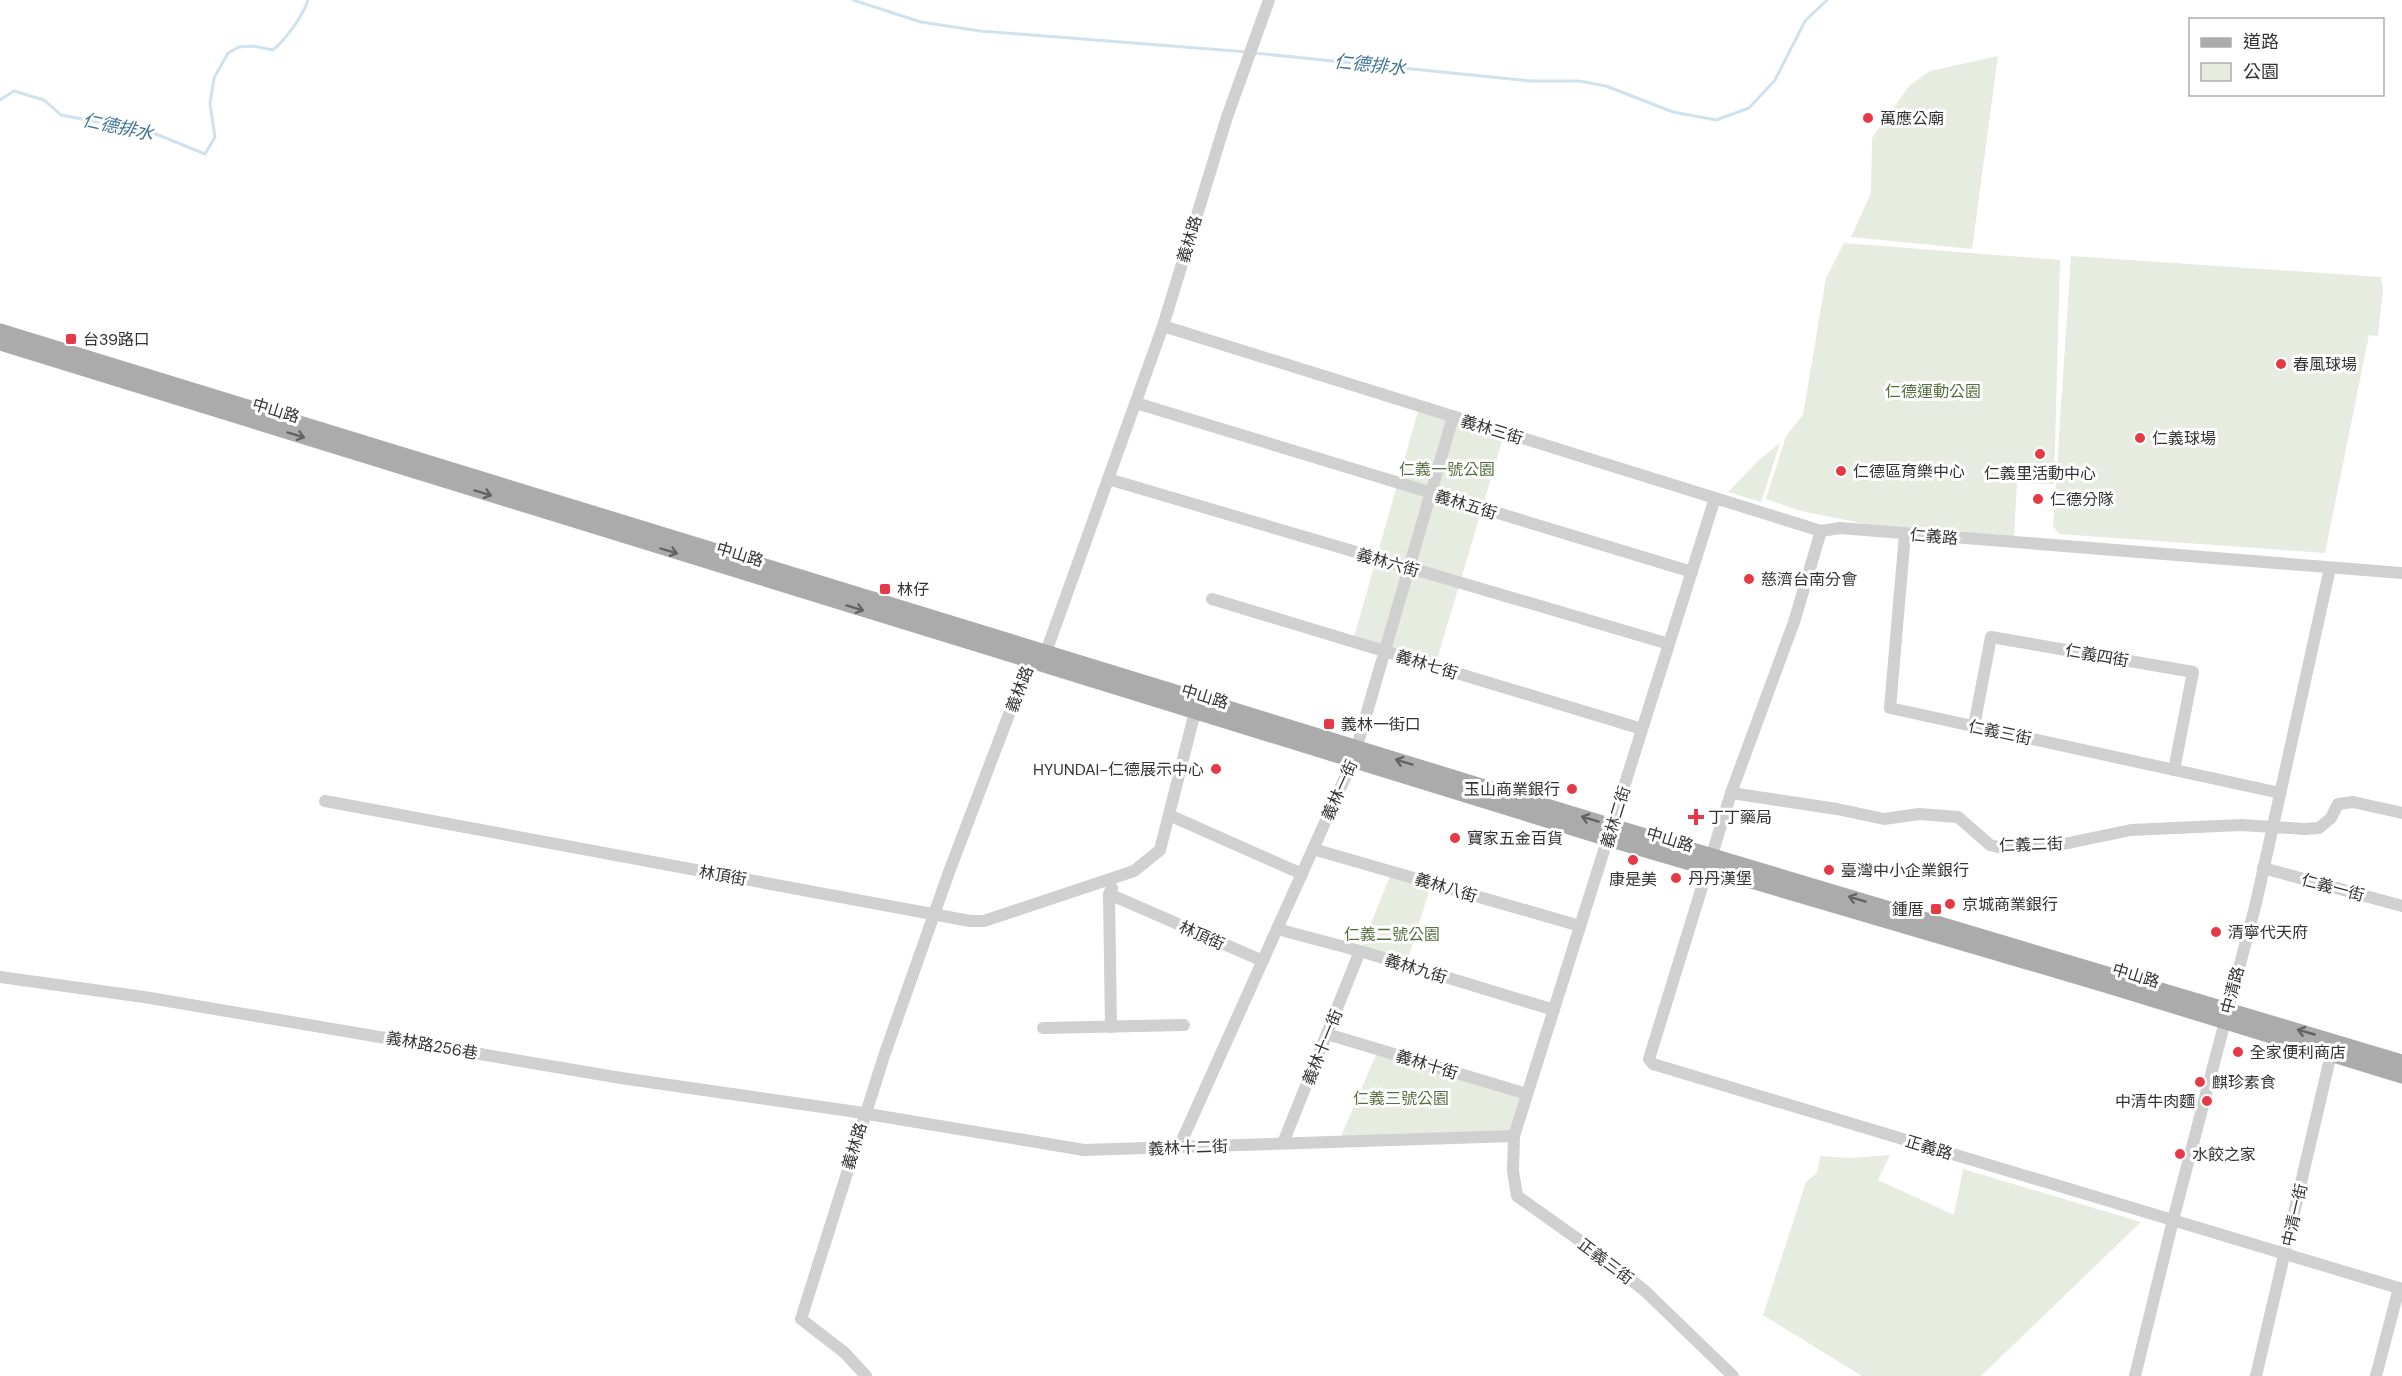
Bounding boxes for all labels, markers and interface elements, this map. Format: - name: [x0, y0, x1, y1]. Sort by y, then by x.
- legend: [2189, 18, 2384, 96]
- text: 道路: [2243, 30, 2279, 54]
- water label: 仁德排水: [1333, 49, 1408, 81]
- text: 公園: [2243, 60, 2279, 84]
- water label: 仁德排水: [80, 108, 157, 146]
- place label: 萬應公廟: [1880, 108, 1944, 129]
- marker: 萬應公廟: [1861, 111, 1875, 125]
- street label: 義林路: [1172, 213, 1207, 265]
- place label: 台39路口: [83, 329, 150, 350]
- marker: 台39路口: [64, 332, 78, 346]
- place label: 春風球場: [2293, 354, 2357, 375]
- marker: 春風球場: [2274, 357, 2288, 371]
- park label: 仁德運動公園: [1885, 381, 1981, 402]
- street label: 中山路: [250, 393, 302, 428]
- street label: 義林三街: [1458, 410, 1526, 449]
- place label: 仁義球場: [2152, 428, 2216, 449]
- one-way arrow: [286, 431, 305, 442]
- marker: 仁義球場: [2133, 431, 2147, 445]
- marker: 仁義里活動中心: [2033, 447, 2047, 461]
- park label: 仁義一號公園: [1399, 459, 1495, 480]
- place label: 仁德區育樂中心: [1853, 461, 1965, 482]
- place label: 仁義里活動中心: [1984, 463, 2096, 484]
- marker: 仁德區育樂中心: [1834, 464, 1848, 478]
- street label: 義林五街: [1432, 485, 1500, 524]
- one-way arrow: [473, 488, 492, 499]
- place label: 仁德分隊: [2050, 489, 2114, 510]
- marker: 仁德分隊: [2031, 492, 2045, 506]
- street label: 仁義路: [1909, 524, 1959, 549]
- street label: 中山路: [714, 537, 766, 572]
- street label: 義林六街: [1354, 544, 1422, 581]
- one-way arrow: [659, 546, 678, 557]
- place label: 慈濟台南分會: [1761, 569, 1857, 590]
- marker: 慈濟台南分會: [1742, 572, 1756, 586]
- place label: 林仔: [897, 579, 929, 600]
- marker: 林仔: [878, 582, 892, 596]
- one-way arrow: [845, 603, 864, 614]
- street label: 仁義四街: [2064, 640, 2130, 671]
- street label: 義林七街: [1393, 645, 1461, 684]
- street label: 義林路: [1001, 663, 1038, 715]
- street label: 中山路: [1179, 679, 1231, 714]
- place label: 義林一街口: [1341, 714, 1421, 735]
- street label: 仁義三街: [1966, 716, 2033, 749]
- marker: 義林一街口: [1322, 717, 1336, 731]
- one-way arrow: [1395, 756, 1414, 767]
- street label: 義林一街: [1317, 757, 1362, 824]
- place label: HYUNDAI-仁德展示中心: [1033, 759, 1204, 780]
- marker: HYUNDAI-仁德展示中心: [1209, 762, 1223, 776]
- place label: 玉山商業銀行: [1464, 779, 1560, 800]
- marker: 玉山商業銀行: [1565, 782, 1579, 796]
- street label: 義林二街: [1596, 783, 1635, 851]
- place label: 丁丁藥局: [1708, 807, 1772, 828]
- marker: 丁丁藥局: [1689, 810, 1703, 824]
- one-way arrow: [1581, 813, 1600, 824]
- street label: 中山路: [1644, 822, 1696, 857]
- place label: 寶家五金百貨: [1467, 828, 1563, 849]
- marker: 寶家五金百貨: [1448, 831, 1462, 845]
- street label: 仁義二街: [1999, 833, 2063, 856]
- marker: 康是美: [1626, 853, 1640, 867]
- place label: 臺灣中小企業銀行: [1841, 860, 1969, 881]
- street label: 林頂街: [697, 861, 748, 890]
- marker: 臺灣中小企業銀行: [1822, 863, 1836, 877]
- street label: 義林八街: [1412, 868, 1480, 907]
- place label: 丹丹漢堡: [1688, 868, 1752, 889]
- place label: 康是美: [1609, 869, 1657, 890]
- street label: 仁義一街: [2299, 869, 2367, 906]
- marker: 丹丹漢堡: [1669, 871, 1683, 885]
- one-way arrow: [1848, 893, 1867, 904]
- place label: 京城商業銀行: [1962, 894, 2058, 915]
- marker: 京城商業銀行: [1943, 897, 1957, 911]
- place label: 鍾厝: [1892, 899, 1924, 920]
- marker: 鍾厝: [1929, 902, 1943, 916]
- street label: 林頂街: [1176, 916, 1228, 955]
- place label: 清寧代天府: [2228, 922, 2308, 943]
- park label: 仁義二號公園: [1344, 924, 1440, 945]
- marker: 清寧代天府: [2209, 925, 2223, 939]
- street label: 義林九街: [1382, 949, 1450, 988]
- street label: 中山路: [2110, 958, 2162, 993]
- street label: 中清路: [2216, 964, 2249, 1016]
- street label: 義林十一街: [1298, 1006, 1347, 1088]
- one-way arrow: [2297, 1026, 2316, 1037]
- street label: 義林路256巷: [384, 1027, 480, 1064]
- place label: 全家便利商店: [2250, 1042, 2346, 1063]
- street label: 義林十街: [1393, 1045, 1461, 1084]
- marker: 全家便利商店: [2231, 1045, 2245, 1059]
- place label: 麒珍素食: [2212, 1072, 2276, 1093]
- marker: 麒珍素食: [2193, 1075, 2207, 1089]
- park label: 仁義三號公園: [1353, 1088, 1449, 1109]
- place label: 中清牛肉麵: [2115, 1091, 2195, 1112]
- marker: 中清牛肉麵: [2200, 1094, 2214, 1108]
- street label: 義林路: [837, 1120, 872, 1172]
- street label: 正義路: [1903, 1130, 1955, 1165]
- street label: 義林十二街: [1148, 1136, 1228, 1159]
- place label: 水餃之家: [2192, 1144, 2256, 1165]
- marker: 水餃之家: [2173, 1147, 2187, 1161]
- street label: 中清一街: [2277, 1182, 2312, 1249]
- street label: 正義三街: [1574, 1234, 1638, 1289]

